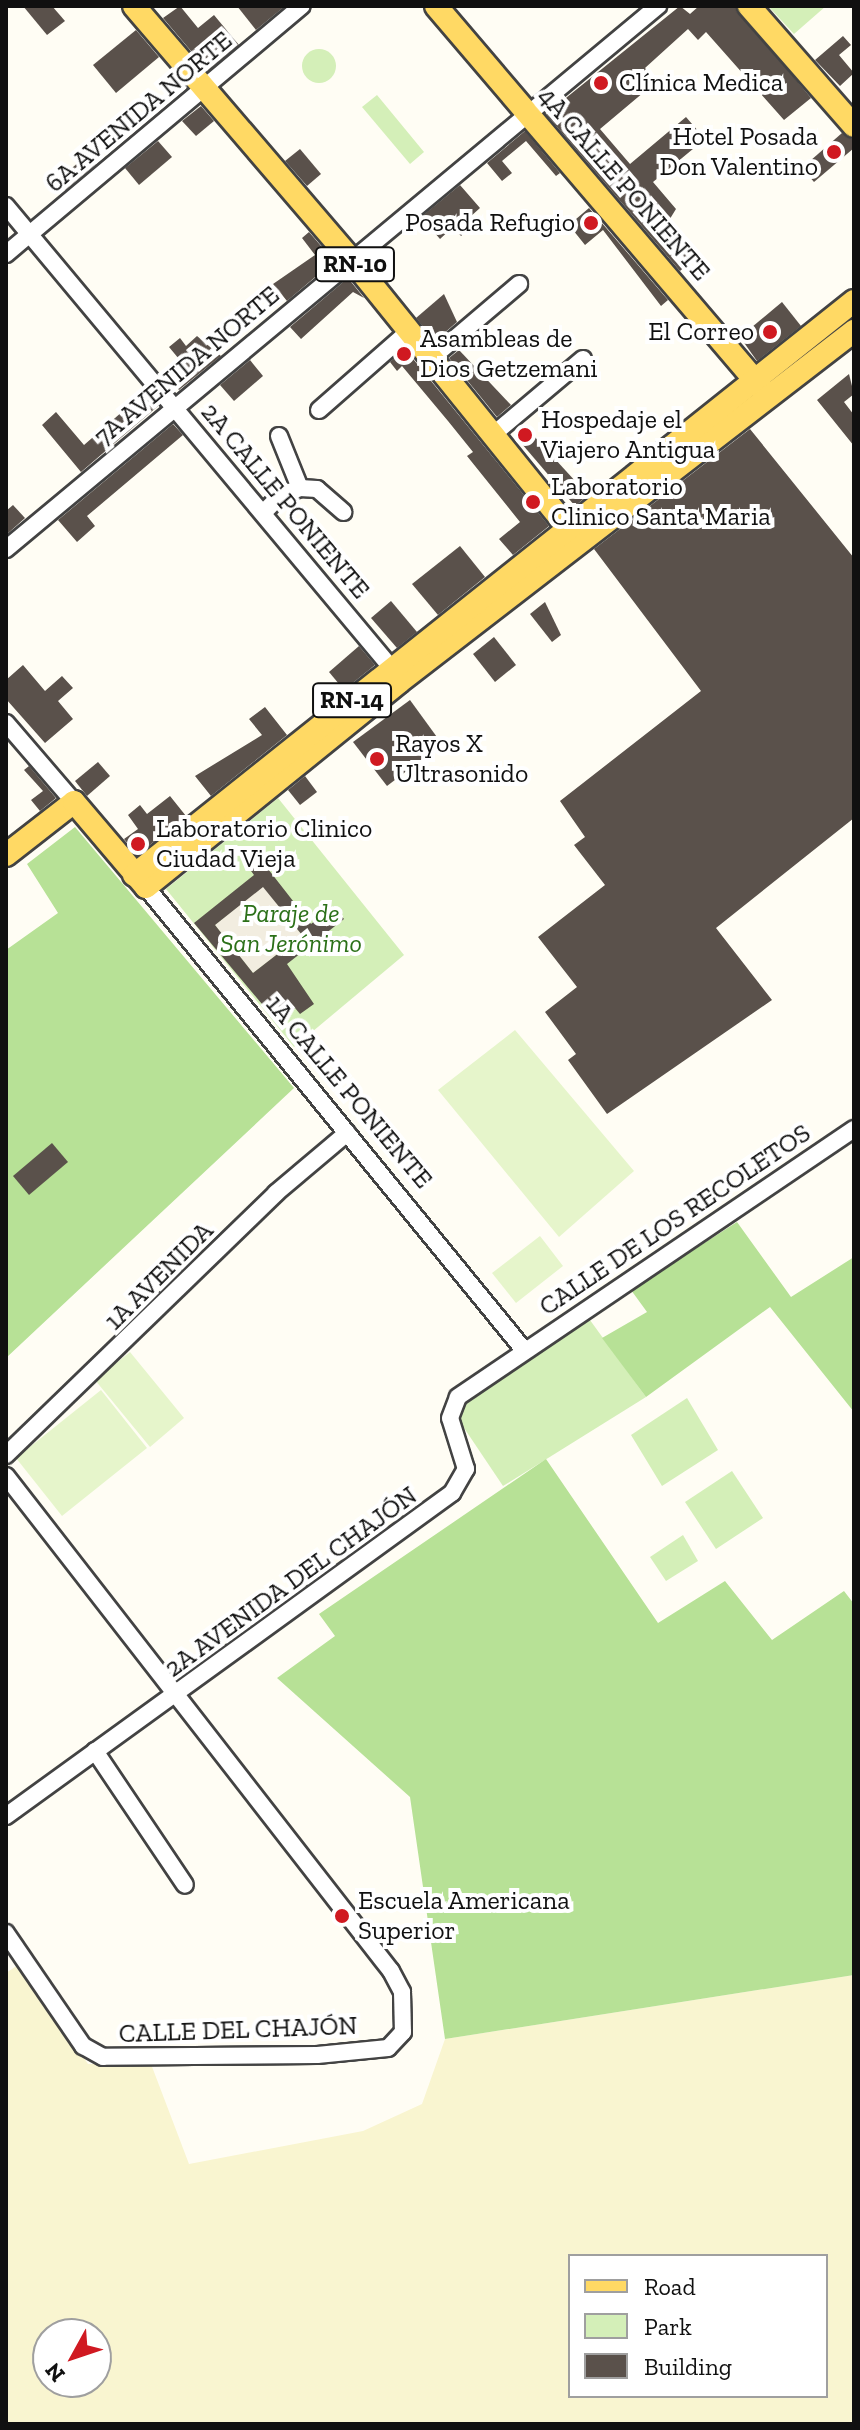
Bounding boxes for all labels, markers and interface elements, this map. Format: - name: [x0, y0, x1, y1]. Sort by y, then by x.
- street label: 6A AVENIDA NORTE: [38, 24, 240, 200]
- place label: Clínica Medica: [619, 67, 783, 99]
- marker: Clínica Medica: [590, 72, 612, 94]
- street label: 4A CALLE PONIENTE: [531, 81, 717, 287]
- place label: Hotel Posada Don Valentino: [659, 121, 818, 182]
- marker: Hotel Posada Don Valentino: [825, 143, 843, 161]
- place label: Posada Refugio: [405, 207, 575, 239]
- marker: Posada Refugio: [582, 214, 600, 232]
- road number: RN-10: [313, 244, 397, 284]
- street label: 7A AVENIDA NORTE: [87, 279, 287, 453]
- place label: El Correo: [648, 316, 754, 348]
- place label: Asambleas de Dios Getzemani: [420, 323, 598, 384]
- marker: El Correo: [761, 323, 779, 341]
- marker: Asambleas de Dios Getzemani: [395, 345, 413, 363]
- street label: 2A CALLE PONIENTE: [194, 397, 376, 605]
- place label: Hospedaje el Viajero Antigua: [541, 404, 716, 466]
- marker: Hospedaje el Viajero Antigua: [516, 426, 534, 444]
- place label: Laboratorio Clinico Santa Maria: [551, 471, 771, 532]
- marker: Laboratorio Clinico Santa Maria: [522, 491, 544, 513]
- road number: RN-14: [312, 680, 392, 720]
- place label: Rayos X Ultrasonido: [395, 728, 528, 790]
- marker: Rayos X Ultrasonido: [366, 748, 388, 770]
- place label: Laboratorio Clinico Ciudad Vieja: [156, 813, 372, 874]
- marker: Laboratorio Clinico Ciudad Vieja: [127, 833, 149, 855]
- park label: Paraje de San Jerónimo: [220, 898, 362, 960]
- street label: 1A CALLE PONIENTE: [259, 989, 439, 1195]
- street label: CALLE DE LOS RECOLETOS: [534, 1118, 816, 1322]
- street label: 1A AVENIDA: [98, 1215, 220, 1337]
- street label: 2A AVENIDA DEL CHAJÓN: [158, 1479, 424, 1685]
- place label: Escuela Americana Superior: [358, 1885, 571, 1946]
- marker: Escuela Americana Superior: [333, 1907, 351, 1925]
- street label: CALLE DEL CHAJÓN: [118, 2010, 358, 2050]
- legend: [568, 2254, 828, 2398]
- text: Road: [644, 2272, 696, 2301]
- text: Park: [644, 2312, 692, 2341]
- north arrow: [32, 2318, 112, 2398]
- text: Building: [644, 2352, 732, 2381]
- text: N: [39, 2357, 70, 2388]

